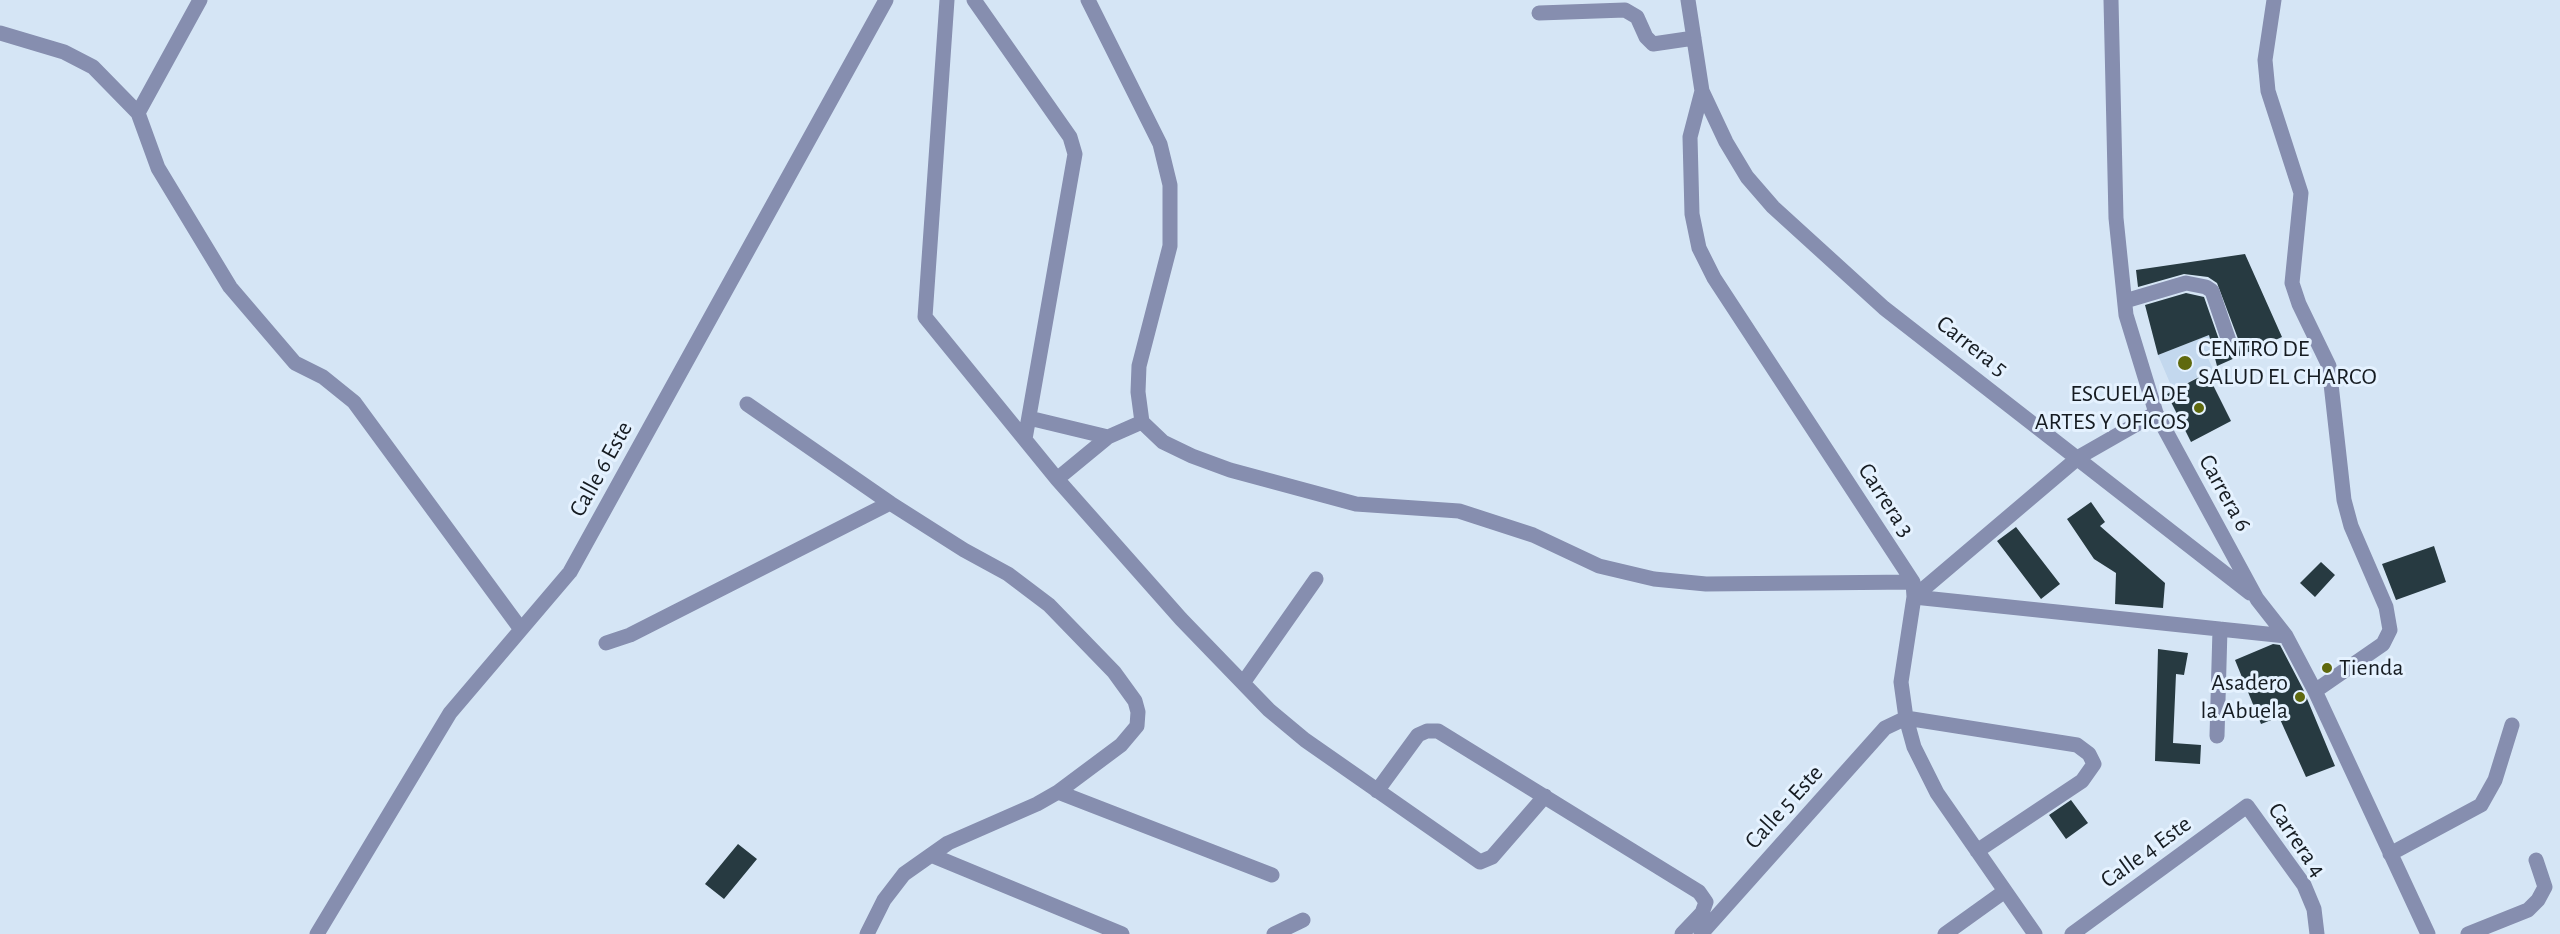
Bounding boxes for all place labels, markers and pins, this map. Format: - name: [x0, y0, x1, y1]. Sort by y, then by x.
- place label: CENTRO DE SALUD EL CHARCO: [2198, 335, 2377, 391]
- marker: CENTRO DE SALUD EL CHARCO: [2176, 354, 2194, 372]
- place label: ESCUELA DE ARTES Y OFICOS: [2035, 380, 2187, 436]
- marker: ESCUELA DE ARTES Y OFICOS: [2192, 401, 2206, 415]
- place label: Tienda: [2339, 654, 2404, 682]
- marker: Tienda: [2320, 661, 2334, 675]
- place label: Asadero la Abuela: [2201, 669, 2288, 725]
- marker: Asadero la Abuela: [2293, 690, 2307, 704]

